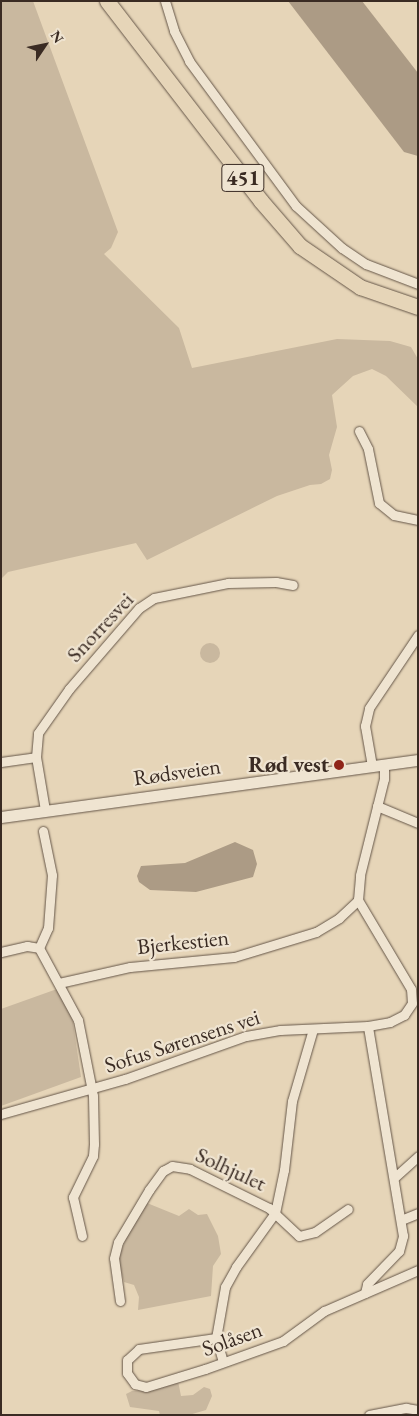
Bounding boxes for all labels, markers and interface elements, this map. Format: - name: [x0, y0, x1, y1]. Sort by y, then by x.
- north arrow: [20, 20, 70, 70]
- text: N: [47, 27, 68, 46]
- road number: 451: [220, 160, 266, 197]
- street label: Snorresvei: [61, 586, 139, 668]
- place label: Rød vest: [248, 752, 329, 778]
- street label: Rødsveien: [132, 753, 222, 791]
- marker: Rød vest: [333, 759, 345, 771]
- street label: Bjerkestien: [136, 924, 230, 960]
- street label: Sofus Sørensens vei: [101, 1003, 263, 1079]
- street label: Solhjulet: [192, 1141, 270, 1197]
- street label: Solåsen: [198, 1316, 266, 1362]

